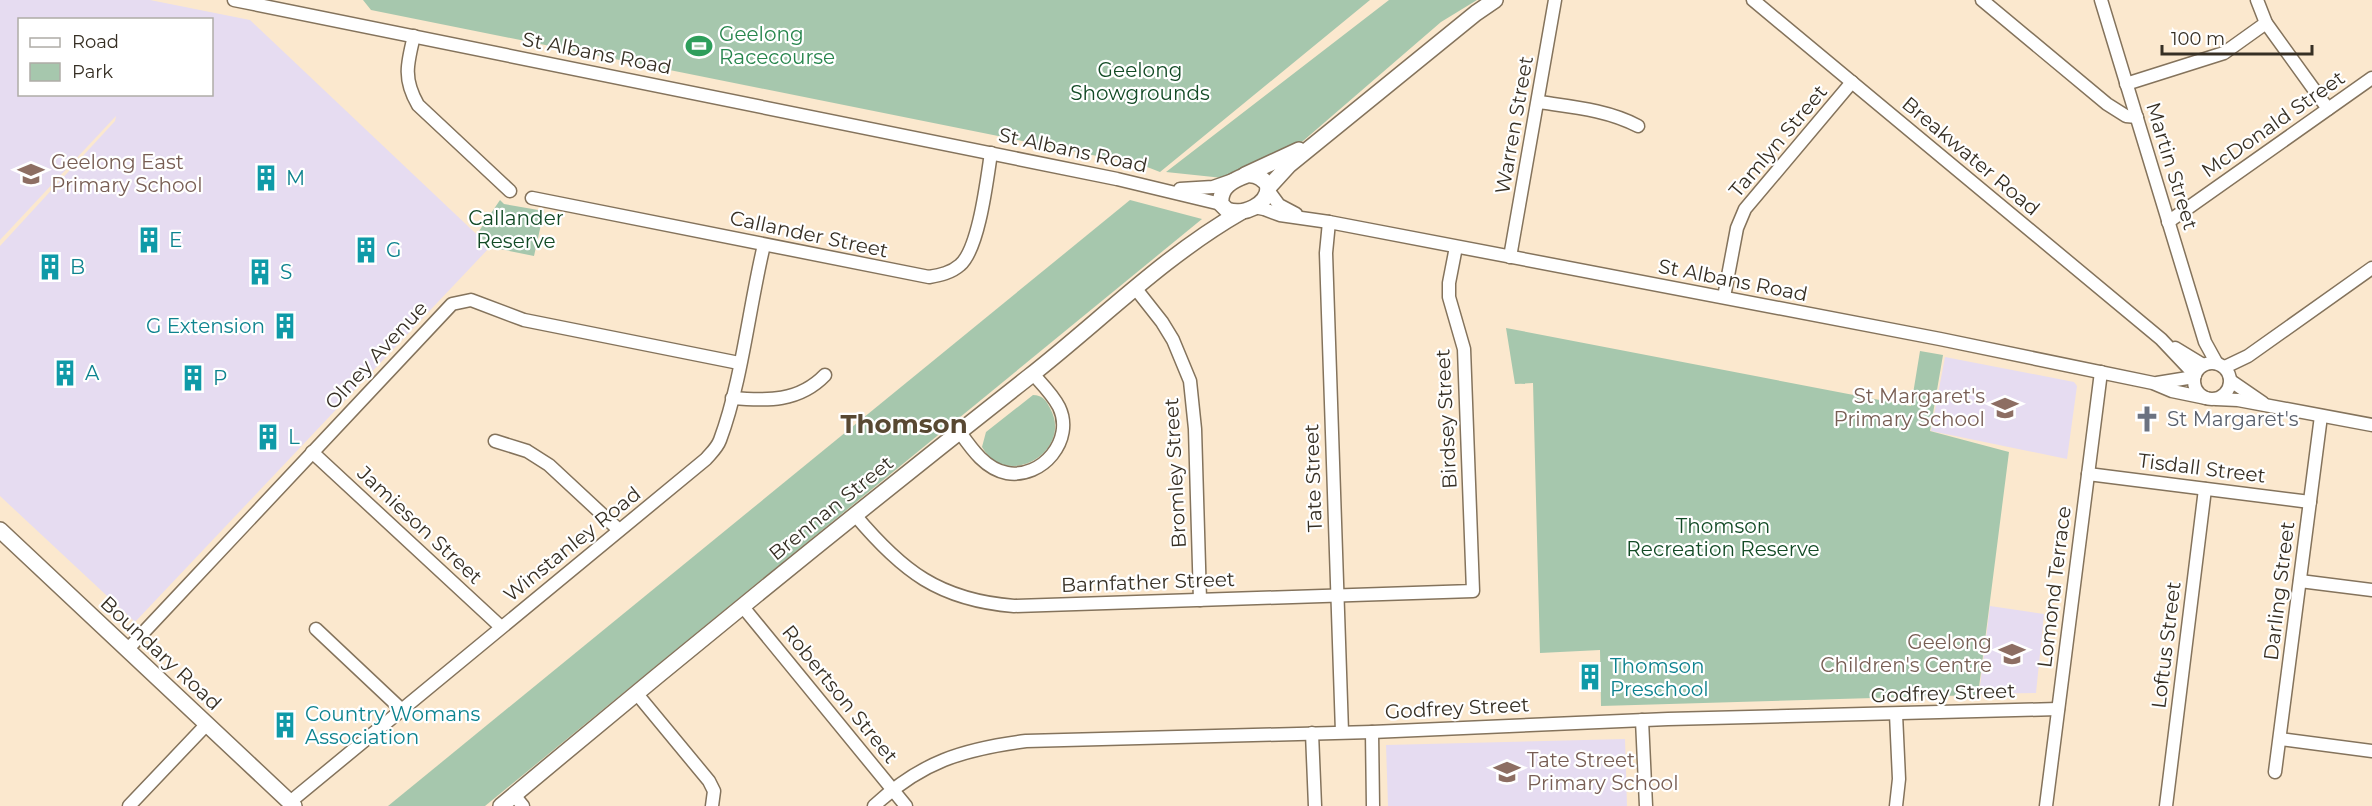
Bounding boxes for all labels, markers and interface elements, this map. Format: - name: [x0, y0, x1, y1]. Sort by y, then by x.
- legend: [18, 18, 213, 96]
- scale bar: [2162, 18, 2312, 56]
- place label: Geelong Racecourse: [719, 22, 835, 69]
- street label: St Albans Road: [520, 27, 674, 79]
- text: 100 m: [2171, 28, 2225, 50]
- text: Road: [72, 31, 119, 53]
- sports icon: Geelong Racecourse: [684, 31, 714, 61]
- street label: Warren Street: [1490, 54, 1538, 196]
- park label: Geelong Showgrounds: [1070, 58, 1210, 105]
- text: Park: [72, 61, 113, 83]
- street label: McDonald Street: [2197, 66, 2349, 182]
- street label: Tamlyn Street: [1724, 80, 1832, 202]
- street label: Breakwater Road: [1897, 91, 2045, 221]
- street label: Martin Street: [2141, 99, 2203, 233]
- street label: St Albans Road: [996, 123, 1150, 177]
- place label: Geelong East Primary School: [51, 150, 203, 197]
- school or university icon: Geelong East Primary School: [16, 159, 46, 189]
- building icon: M: [251, 163, 281, 193]
- place label: M: [286, 166, 305, 190]
- street label: Callander Street: [728, 205, 890, 263]
- park label: Callander Reserve: [468, 206, 564, 253]
- building icon: E: [134, 225, 164, 255]
- place label: E: [169, 228, 182, 252]
- building icon: G: [351, 235, 381, 265]
- place label: G: [386, 238, 401, 262]
- building icon: B: [35, 252, 65, 282]
- street label: St Albans Road: [1656, 254, 1810, 306]
- place label: B: [70, 255, 85, 279]
- building icon: S: [245, 257, 275, 287]
- place label: S: [280, 260, 292, 284]
- street label: Olney Avenue: [320, 296, 432, 414]
- building icon: G Extension: [270, 311, 300, 341]
- place label: G Extension: [146, 314, 265, 338]
- street label: Birdsey Street: [1430, 348, 1462, 490]
- building icon: A: [50, 358, 80, 388]
- place label: A: [85, 361, 100, 385]
- building icon: P: [178, 363, 208, 393]
- place label: P: [213, 366, 227, 390]
- place label: St Margaret's Primary School: [1833, 384, 1985, 431]
- school or university icon: St Margaret's Primary School: [1990, 393, 2020, 423]
- street label: Bromley Street: [1159, 397, 1191, 549]
- church icon: St Margaret's: [2132, 404, 2162, 434]
- place label: St Margaret's: [2167, 407, 2299, 431]
- district label: Thomson: [840, 408, 968, 440]
- building icon: L: [253, 422, 283, 452]
- street label: Tate Street: [1299, 423, 1327, 533]
- place label: L: [288, 425, 300, 449]
- street label: Tisdall Street: [2137, 448, 2267, 488]
- street label: Brennan Street: [764, 451, 898, 565]
- street label: Jamieson Street: [352, 460, 487, 589]
- street label: Winstanley Road: [499, 481, 645, 607]
- street label: Lomond Terrace: [2032, 505, 2076, 669]
- park label: Thomson Recreation Reserve: [1626, 514, 1820, 561]
- street label: Darling Street: [2259, 520, 2299, 662]
- street label: Barnfather Street: [1061, 567, 1235, 597]
- street label: Loftus Street: [2146, 580, 2186, 710]
- street label: Boundary Road: [96, 591, 226, 715]
- street label: Robertson Street: [777, 620, 903, 768]
- place label: Geelong Children's Centre: [1820, 630, 1992, 677]
- school or university icon: Geelong Children's Centre: [1997, 639, 2027, 669]
- place label: Thomson Preschool: [1610, 654, 1709, 701]
- building icon: Thomson Preschool: [1575, 662, 1605, 692]
- street label: Godfrey Street: [1870, 678, 2016, 708]
- street label: Godfrey Street: [1384, 692, 1530, 724]
- place label: Country Womans Association: [305, 702, 481, 749]
- building icon: Country Womans Association: [270, 710, 300, 740]
- place label: Tate Street Primary School: [1527, 748, 1679, 795]
- school or university icon: Tate Street Primary School: [1492, 757, 1522, 787]

